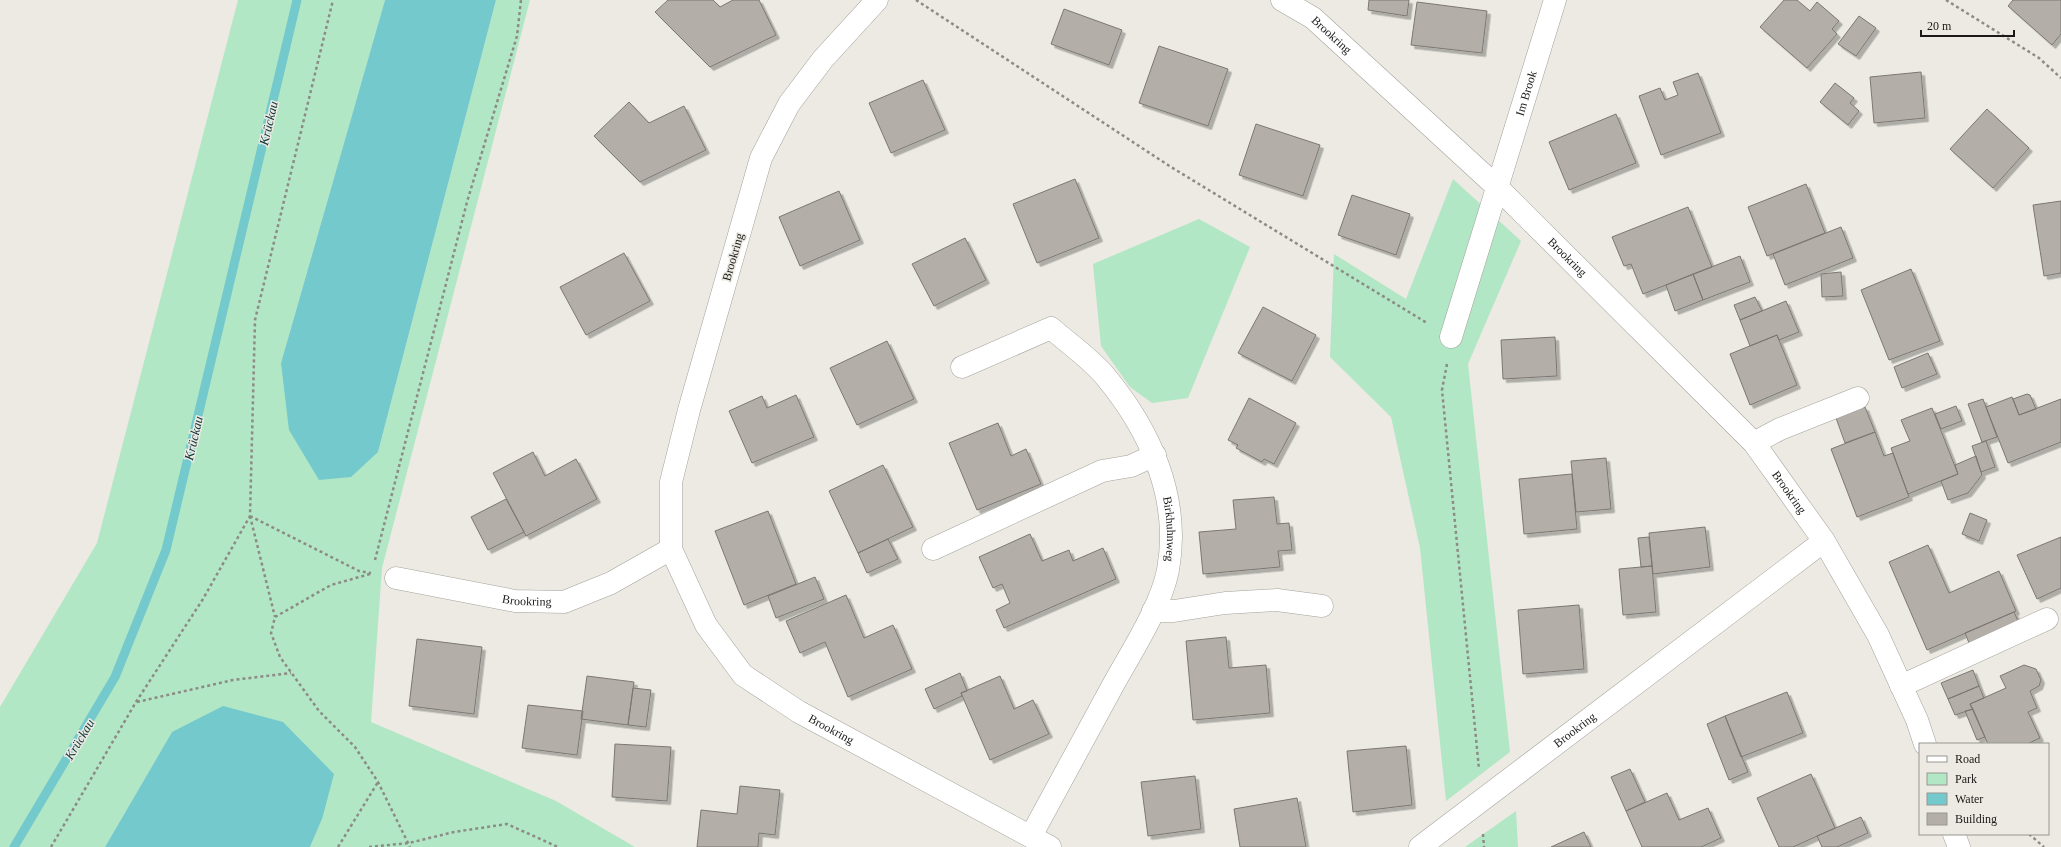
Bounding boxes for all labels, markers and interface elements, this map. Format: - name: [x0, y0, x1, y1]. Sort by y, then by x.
- scale bar: [1921, 12, 2014, 38]
- street label: Brookring: [1309, 13, 1354, 57]
- text: 20 m: [1927, 19, 1952, 33]
- street label: Im Brook: [1513, 69, 1540, 118]
- water label: Krückau: [256, 99, 281, 148]
- street label: Brookring: [719, 231, 747, 283]
- street label: Brookring: [1545, 235, 1590, 279]
- water label: Krückau: [181, 414, 206, 463]
- street label: Brookring: [1769, 468, 1809, 516]
- street label: Birkhuhnweg: [1160, 495, 1178, 562]
- street label: Brookring: [501, 592, 552, 609]
- street label: Brookring: [1551, 709, 1599, 750]
- street label: Brookring: [806, 711, 856, 747]
- water label: Krückau: [61, 716, 98, 763]
- legend: [1919, 743, 2049, 835]
- text: Road: [1955, 752, 1980, 766]
- text: Park: [1955, 772, 1977, 786]
- text: Water: [1955, 792, 1983, 806]
- text: Building: [1955, 812, 1997, 826]

